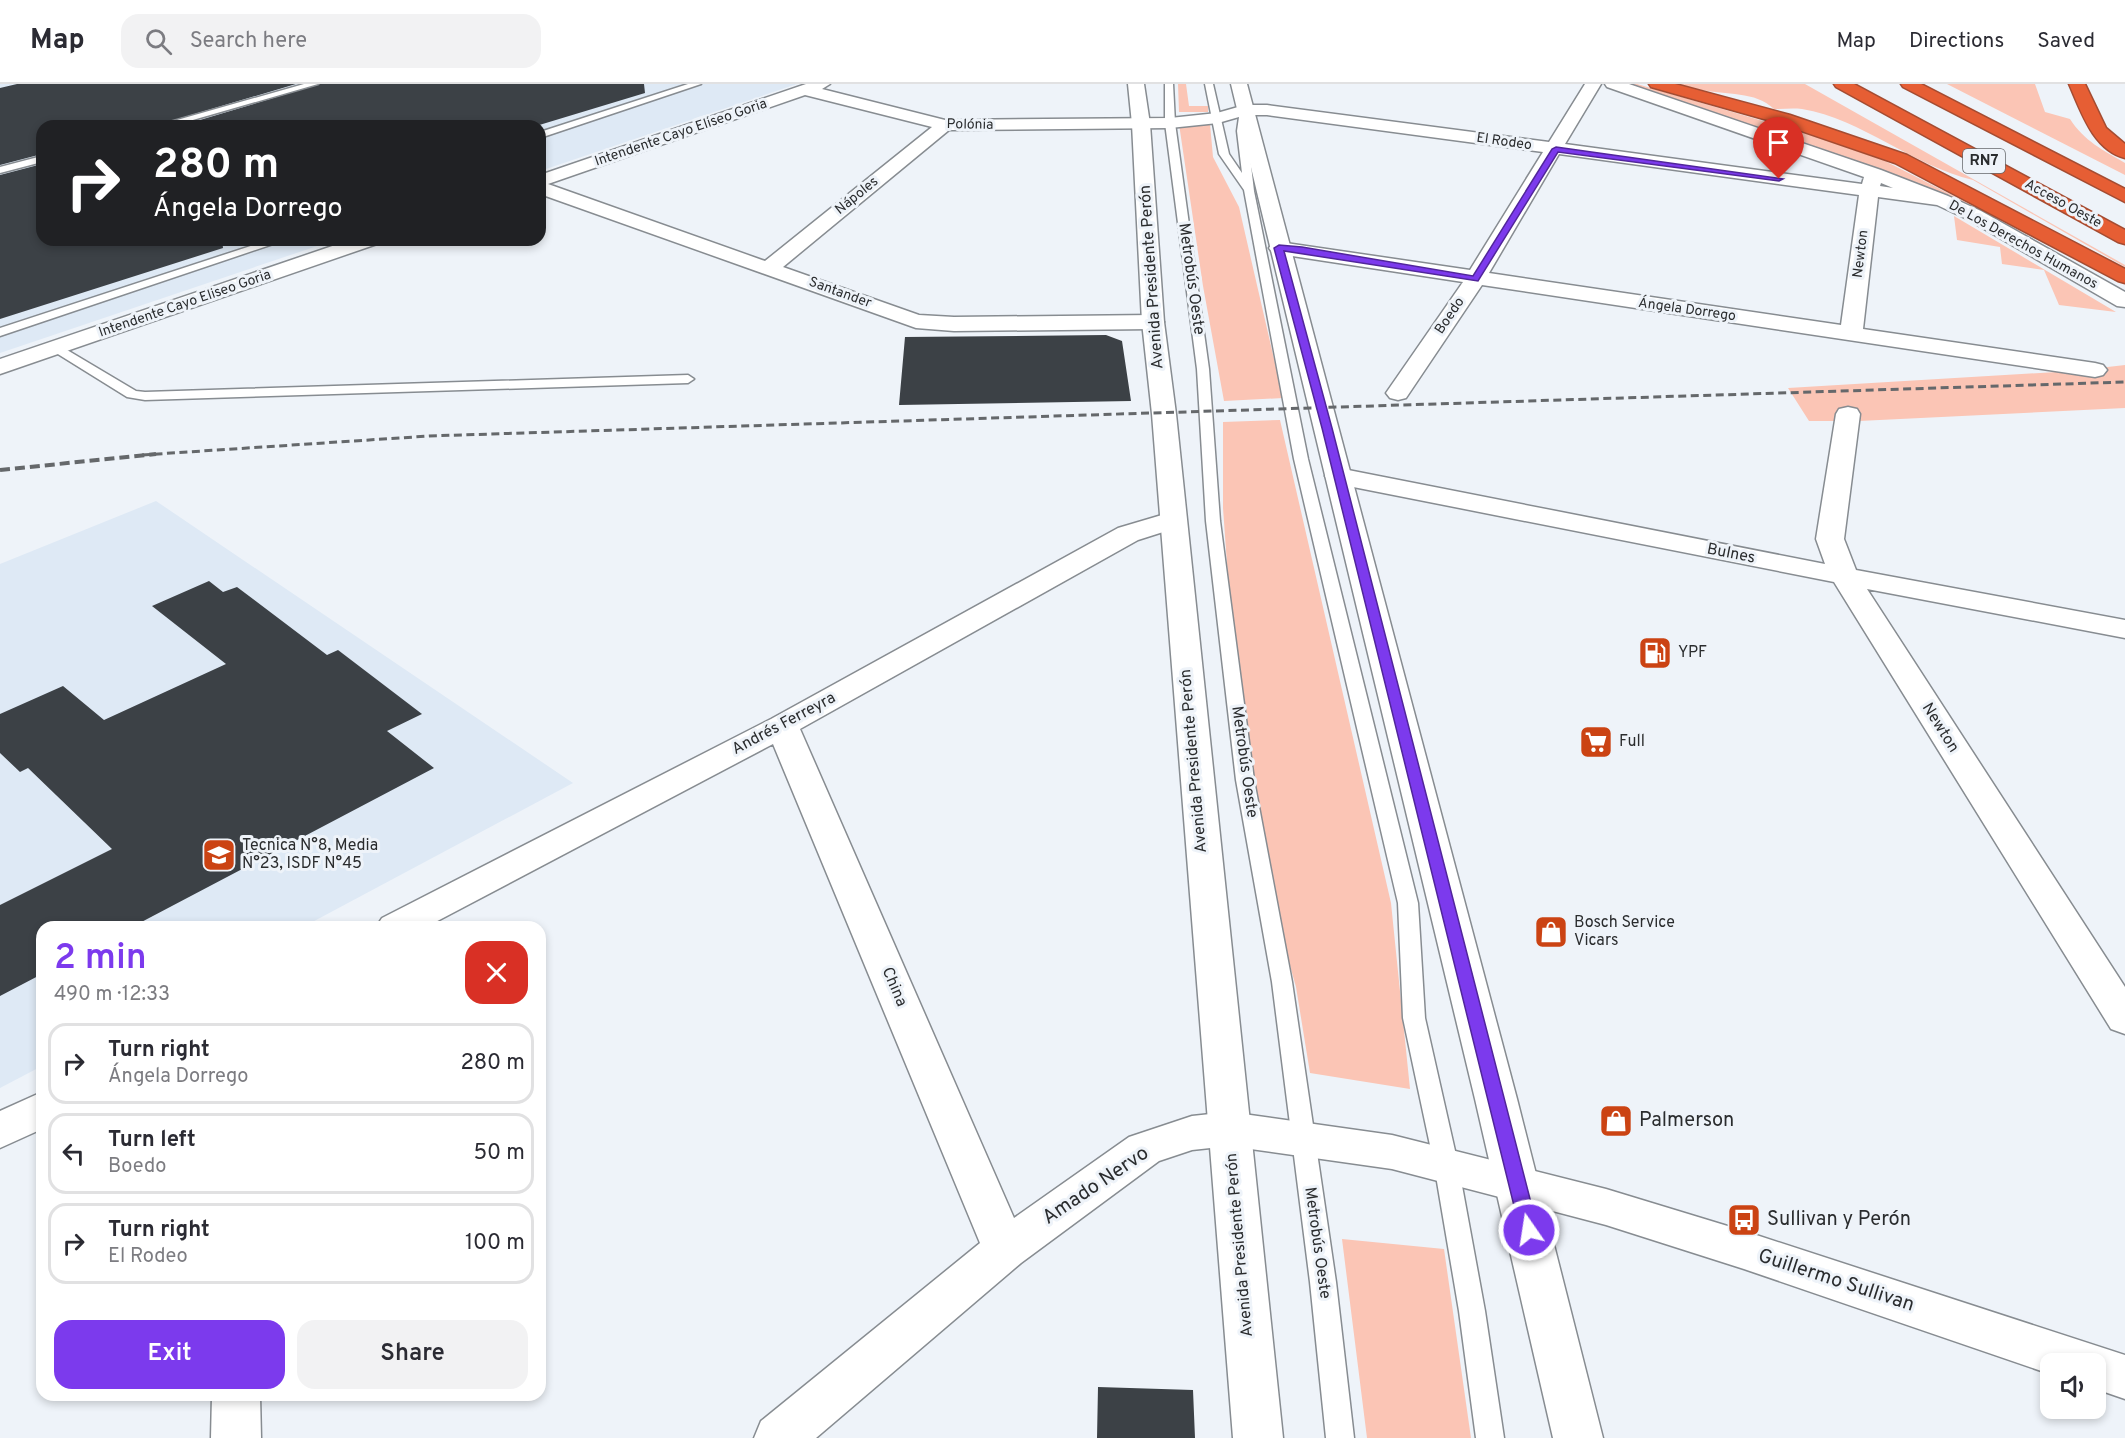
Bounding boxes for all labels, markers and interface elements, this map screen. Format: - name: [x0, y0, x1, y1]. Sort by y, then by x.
- search box: [121, 14, 541, 68]
- text: Map: [30, 23, 85, 59]
- icon: search: [142, 25, 175, 58]
- text: Search here: [190, 28, 307, 55]
- text: Map: [1836, 28, 1876, 55]
- text: Directions: [1909, 28, 2004, 55]
- text: Saved: [2037, 28, 2095, 55]
- street label: Intendente Cayo Eliseo Goria: [593, 95, 769, 171]
- street label: Polónia: [946, 116, 994, 134]
- pin: [1753, 117, 1804, 179]
- icon: arrive: [1762, 126, 1795, 159]
- street label: El Rodeo: [1475, 130, 1533, 154]
- text: 280 m: [153, 140, 279, 193]
- icon: right: [54, 144, 132, 222]
- road number: RN7: [1963, 149, 2005, 173]
- street label: Nápoles: [832, 173, 882, 219]
- street label: Acceso Oeste: [2022, 176, 2104, 232]
- street label: Avenida Presidente Perón: [1136, 184, 1168, 370]
- text: Ángela Dorrego: [153, 192, 343, 226]
- street label: De Los Derechos Humanos: [1946, 197, 2100, 293]
- street label: Metrobús Oeste: [1173, 222, 1209, 336]
- street label: Newton: [1850, 229, 1872, 279]
- street label: Intendente Cayo Eliseo Goria: [97, 266, 273, 342]
- street label: Santander: [806, 274, 874, 312]
- street label: Boedo: [1432, 294, 1469, 338]
- street label: Ángela Dorrego: [1637, 294, 1737, 325]
- street label: Bulnes: [1705, 540, 1757, 568]
- fuel station icon: YPF: [1637, 635, 1673, 671]
- place label: YPF: [1678, 643, 1707, 663]
- street label: Avenida Presidente Perón: [1176, 668, 1212, 854]
- street label: Andrés Ferreyra: [729, 688, 839, 760]
- street label: Newton: [1917, 699, 1963, 757]
- street label: Metrobús Oeste: [1226, 705, 1262, 819]
- supermarket icon: Full: [1578, 724, 1614, 760]
- place label: Full: [1619, 732, 1645, 752]
- place label: Tecnica N°8, Media N°23, ISDF N°45: [242, 836, 378, 874]
- school or university icon: Tecnica N°8, Media N°23, ISDF N°45: [201, 837, 237, 873]
- place label: Bosch Service Vicars: [1574, 913, 1675, 951]
- shop icon: Bosch Service Vicars: [1533, 914, 1569, 950]
- text: 2 min: [54, 936, 147, 982]
- button: close: [465, 941, 528, 1004]
- street label: China: [877, 964, 911, 1010]
- text: 490 m · 12:33: [54, 982, 170, 1008]
- text: Turn right: [108, 1037, 210, 1064]
- icon: right: [57, 1047, 90, 1080]
- text: 280 m: [460, 1050, 525, 1077]
- text: Ángela Dorrego: [108, 1064, 248, 1090]
- shop icon: Palmerson: [1598, 1103, 1634, 1139]
- place label: Palmerson: [1639, 1108, 1734, 1134]
- text: Turn left: [108, 1127, 196, 1154]
- icon: left: [57, 1137, 90, 1170]
- text: 50 m: [473, 1140, 525, 1167]
- street label: Amado Nervo: [1038, 1141, 1154, 1231]
- street label: Avenida Presidente Perón: [1222, 1152, 1258, 1338]
- text: Boedo: [108, 1154, 166, 1180]
- street label: Metrobús Oeste: [1299, 1186, 1335, 1300]
- position arrow: [1497, 1198, 1561, 1262]
- bus stop icon: Sullivan y Perón: [1726, 1202, 1762, 1238]
- place label: Sullivan y Perón: [1767, 1207, 1911, 1233]
- text: Turn right: [108, 1217, 210, 1244]
- icon: right: [57, 1227, 90, 1260]
- text: 100 m: [465, 1230, 525, 1257]
- street label: Guillermo Sullivan: [1754, 1243, 1918, 1319]
- text: El Rodeo: [108, 1244, 188, 1270]
- button: Exit: [54, 1320, 285, 1389]
- button: Share: [297, 1320, 528, 1389]
- map controls: [2040, 1353, 2106, 1419]
- button: sound: [2040, 1353, 2106, 1419]

